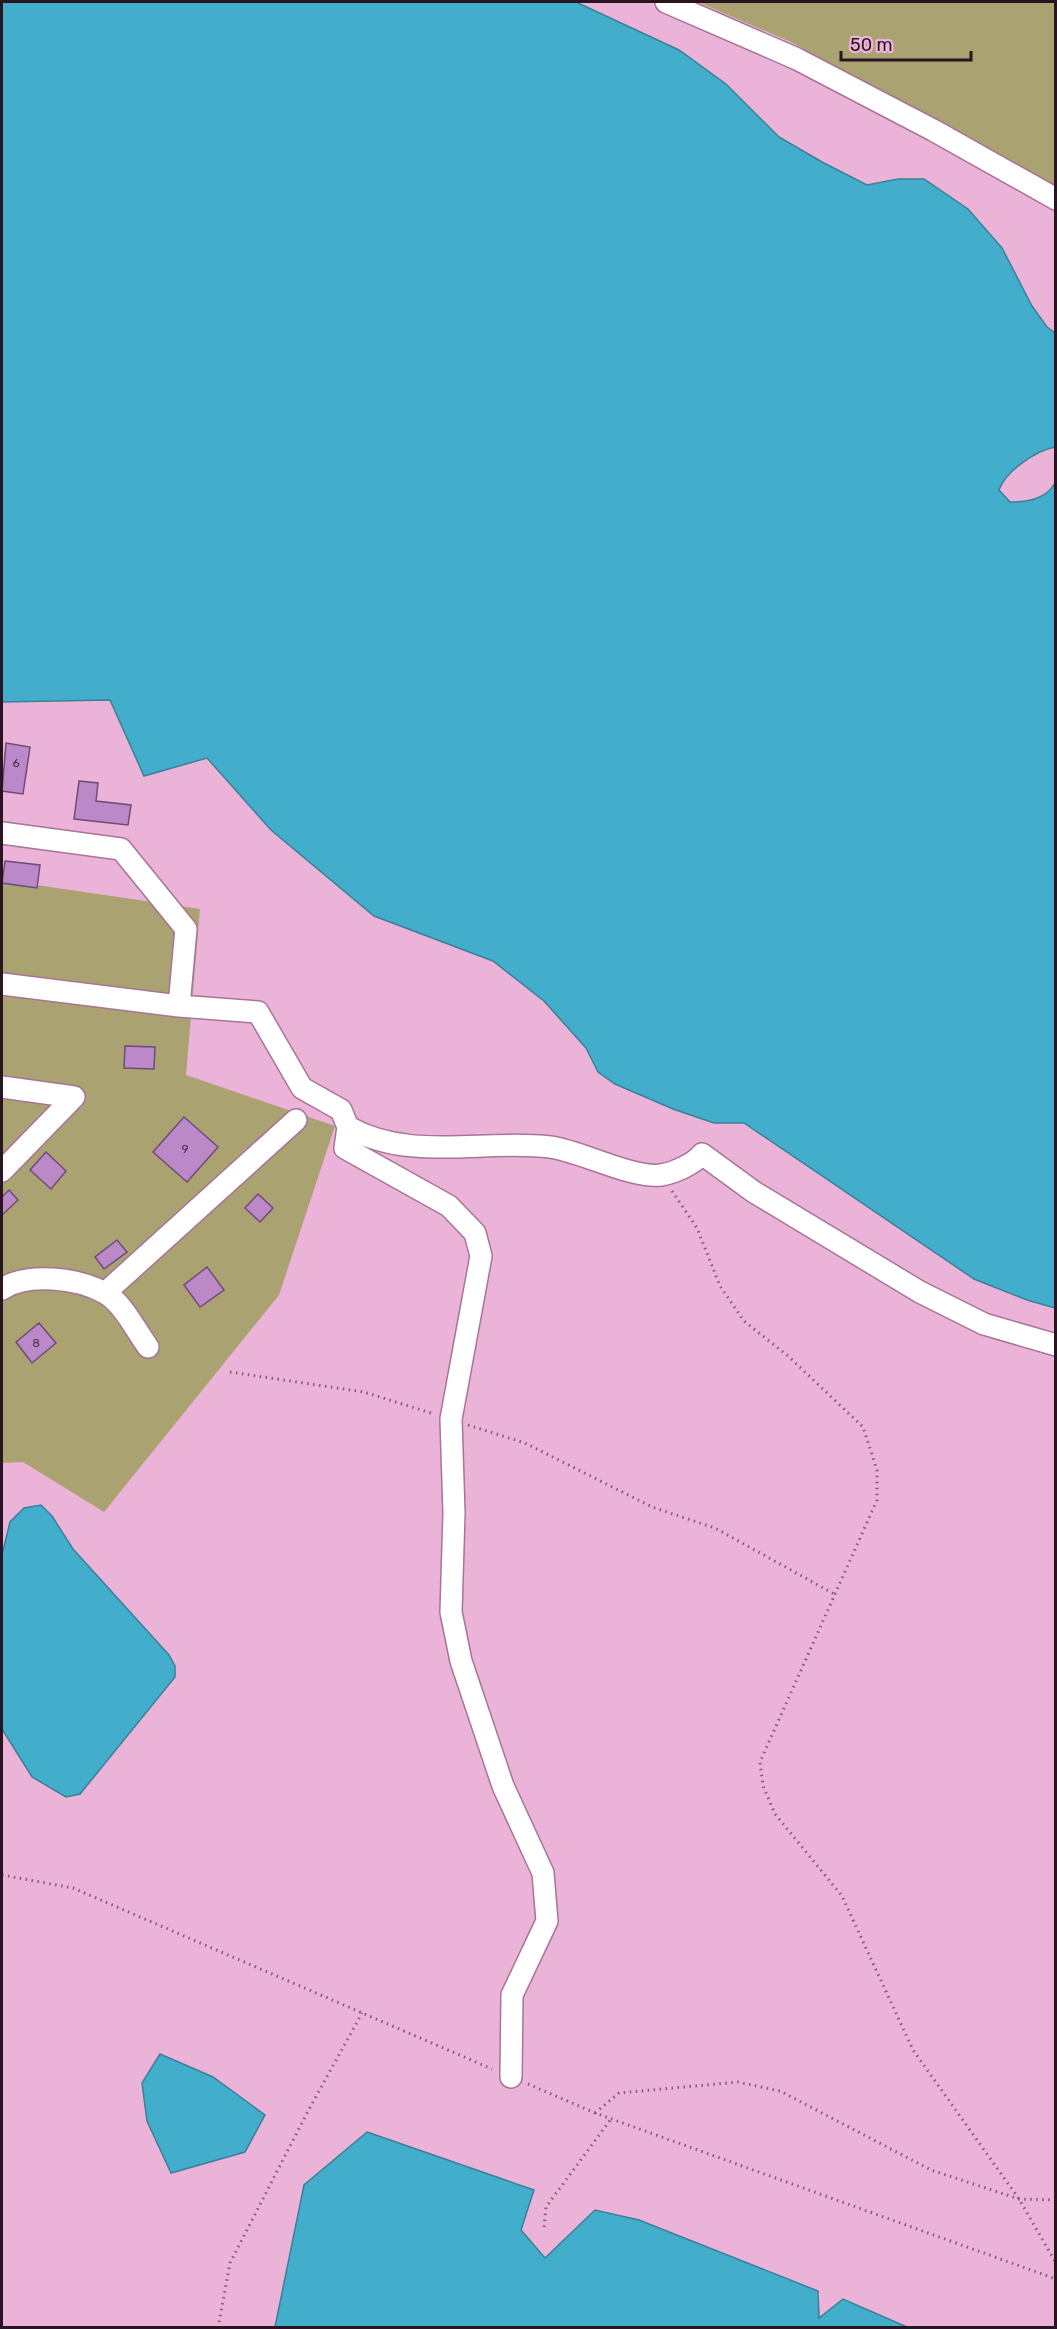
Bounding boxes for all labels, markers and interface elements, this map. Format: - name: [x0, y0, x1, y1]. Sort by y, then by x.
- scale bar: [841, 24, 972, 62]
- text: 50 m: [850, 34, 893, 56]
- house number: 6: [12, 756, 20, 770]
- house number: 9: [181, 1142, 189, 1156]
- house number: 8: [32, 1336, 40, 1350]

